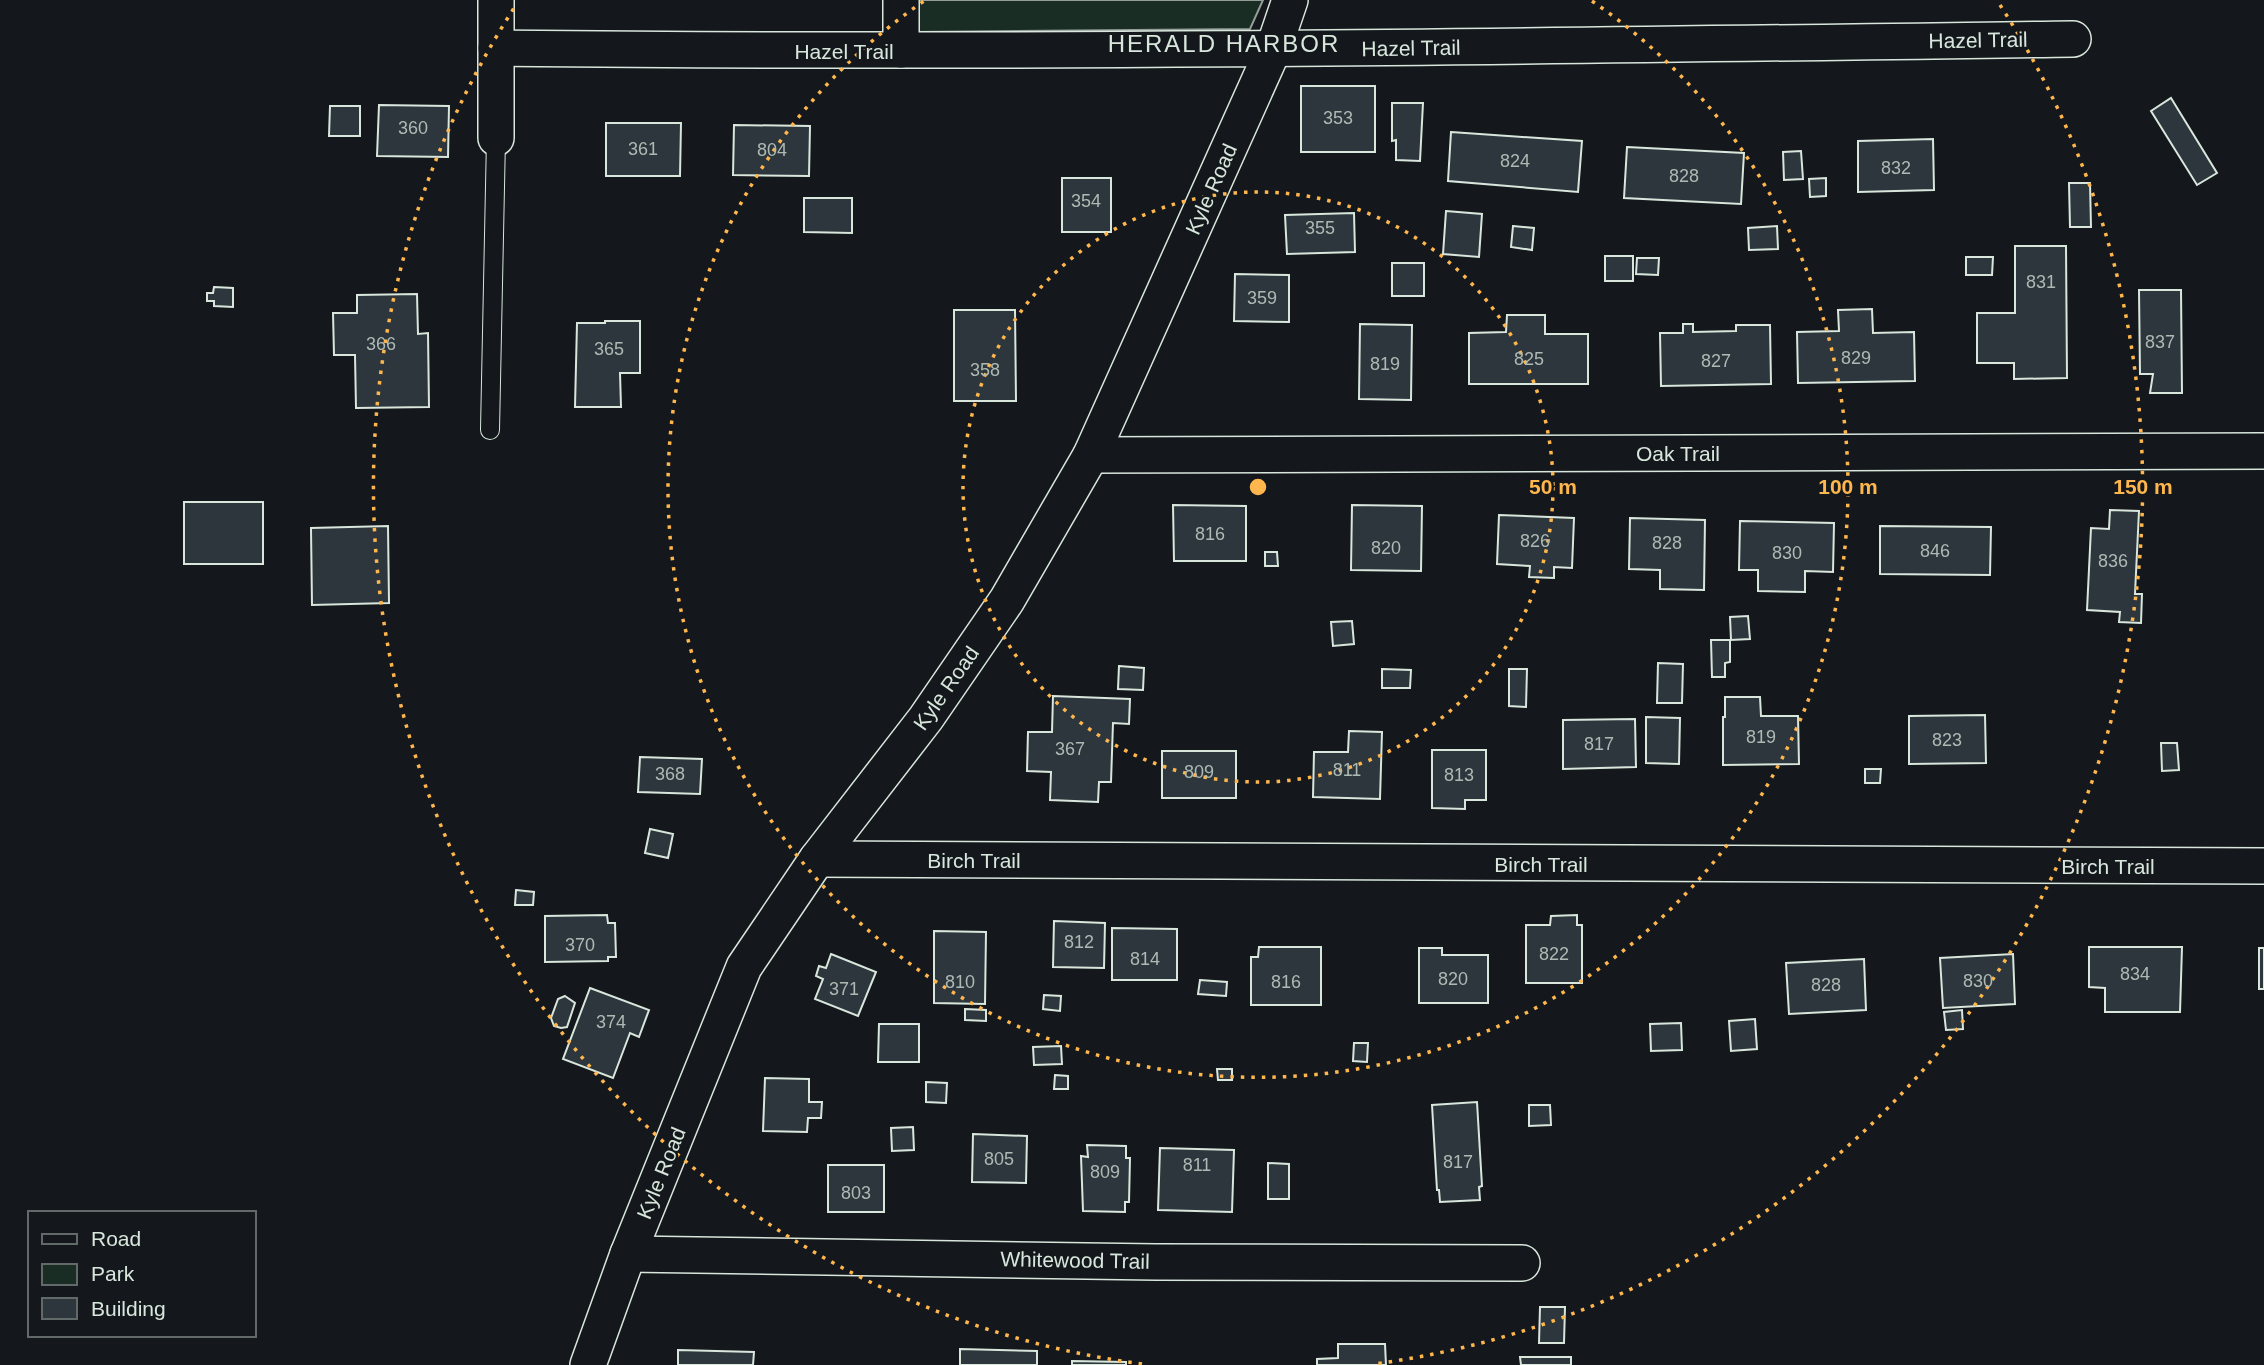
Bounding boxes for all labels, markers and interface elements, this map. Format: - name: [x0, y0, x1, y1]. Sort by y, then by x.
- street label: Hazel Trail: [1928, 28, 2028, 52]
- district label: HERALD HARBOR: [1108, 30, 1340, 57]
- street label: Hazel Trail: [1361, 36, 1461, 60]
- street label: Hazel Trail: [794, 40, 894, 63]
- house number: 353: [1323, 108, 1353, 128]
- house number: 360: [398, 118, 428, 138]
- house number: 361: [628, 139, 658, 159]
- house number: 804: [757, 140, 787, 160]
- street label: Kyle Road: [1181, 140, 1241, 238]
- house number: 824: [1500, 151, 1530, 171]
- house number: 832: [1881, 158, 1911, 178]
- house number: 828: [1669, 166, 1699, 186]
- house number: 354: [1071, 191, 1101, 211]
- house number: 355: [1305, 218, 1335, 238]
- house number: 831: [2026, 272, 2056, 292]
- house number: 359: [1247, 288, 1277, 308]
- house number: 837: [2145, 332, 2175, 352]
- house number: 366: [366, 334, 396, 354]
- house number: 365: [594, 339, 624, 359]
- house number: 829: [1841, 348, 1871, 368]
- house number: 825: [1514, 349, 1544, 369]
- house number: 827: [1701, 351, 1731, 371]
- house number: 819: [1370, 354, 1400, 374]
- house number: 358: [970, 360, 1000, 380]
- street label: Oak Trail: [1636, 442, 1720, 465]
- centre of rings: [1246, 475, 1270, 499]
- text: 50 m: [1529, 475, 1577, 498]
- text: 100 m: [1818, 475, 1878, 498]
- text: 150 m: [2113, 475, 2173, 498]
- house number: 816: [1195, 524, 1225, 544]
- house number: 826: [1520, 531, 1550, 551]
- house number: 828: [1652, 533, 1682, 553]
- house number: 820: [1371, 538, 1401, 558]
- house number: 846: [1920, 541, 1950, 561]
- house number: 830: [1772, 543, 1802, 563]
- house number: 836: [2098, 551, 2128, 571]
- street label: Kyle Road: [909, 642, 983, 734]
- house number: 819: [1746, 727, 1776, 747]
- house number: 823: [1932, 730, 1962, 750]
- house number: 817: [1584, 734, 1614, 754]
- house number: 367: [1055, 739, 1085, 759]
- house number: 811: [1333, 760, 1361, 780]
- house number: 809: [1184, 762, 1214, 782]
- house number: 368: [655, 764, 685, 784]
- house number: 813: [1444, 765, 1474, 785]
- street label: Birch Trail: [927, 849, 1021, 872]
- street label: Birch Trail: [1494, 853, 1588, 876]
- street label: Birch Trail: [2061, 855, 2155, 878]
- house number: 812: [1064, 932, 1094, 952]
- house number: 370: [565, 935, 595, 955]
- house number: 822: [1539, 944, 1569, 964]
- house number: 814: [1130, 949, 1160, 969]
- house number: 834: [2120, 964, 2150, 984]
- house number: 820: [1438, 969, 1468, 989]
- house number: 830: [1963, 971, 1993, 991]
- house number: 810: [945, 972, 975, 992]
- house number: 816: [1271, 972, 1301, 992]
- house number: 828: [1811, 975, 1841, 995]
- house number: 371: [829, 979, 859, 999]
- house number: 374: [596, 1012, 626, 1032]
- street label: Kyle Road: [632, 1124, 690, 1222]
- house number: 805: [984, 1149, 1014, 1169]
- house number: 817: [1443, 1152, 1473, 1172]
- house number: 811: [1183, 1155, 1211, 1175]
- house number: 809: [1090, 1162, 1120, 1182]
- house number: 803: [841, 1183, 871, 1203]
- legend: [28, 1211, 256, 1337]
- text: Road: [91, 1227, 141, 1250]
- street label: Whitewood Trail: [1000, 1247, 1150, 1273]
- text: Park: [91, 1262, 135, 1285]
- text: Building: [91, 1297, 166, 1320]

